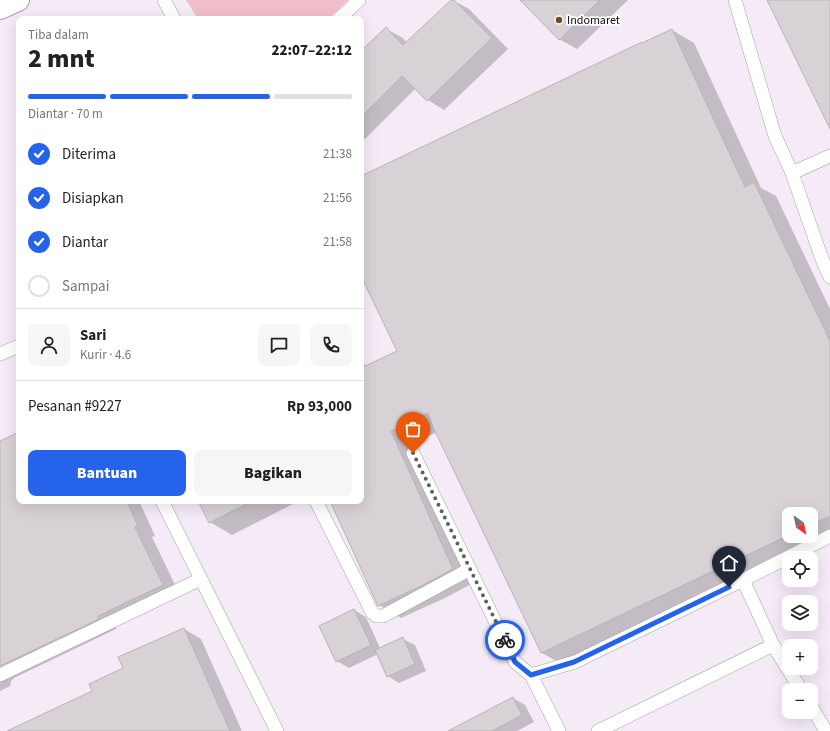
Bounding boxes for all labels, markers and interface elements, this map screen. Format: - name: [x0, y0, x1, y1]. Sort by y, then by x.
- place label: Indomaret: [567, 12, 620, 29]
- marker: Indomaret: [554, 15, 564, 25]
- text: Tiba dalam: [28, 26, 89, 44]
- text: 2 mnt: [28, 40, 95, 77]
- text: 22:07–22:12: [271, 40, 352, 61]
- text: Diantar · 70 m: [28, 105, 103, 123]
- icon: check: [28, 143, 50, 165]
- text: Diterima: [62, 144, 116, 165]
- text: 21:38: [323, 145, 352, 163]
- icon: check: [28, 187, 50, 209]
- text: Disiapkan: [62, 188, 124, 209]
- text: 21:56: [323, 189, 352, 207]
- icon: check: [28, 231, 50, 253]
- text: Diantar: [62, 232, 108, 253]
- text: 21:58: [323, 233, 352, 251]
- text: Sampai: [62, 276, 109, 297]
- button: person: [28, 324, 70, 366]
- button: chat: [258, 324, 300, 366]
- button: phone: [310, 324, 352, 366]
- text: Sari: [80, 325, 106, 346]
- text: Kurir · 4.6: [80, 346, 131, 364]
- text: Pesanan #9227: [28, 396, 122, 417]
- text: Rp 93,000: [287, 396, 352, 417]
- pin: [396, 412, 430, 453]
- icon: bag: [402, 418, 424, 440]
- button: Bantuan: [28, 450, 186, 496]
- button: Bagikan: [194, 450, 352, 496]
- north arrow: [782, 507, 818, 543]
- map controls: [782, 507, 818, 719]
- pin: [712, 546, 746, 587]
- button: locate: [782, 551, 818, 587]
- icon: home: [718, 552, 740, 574]
- button: layers: [782, 595, 818, 631]
- courier: [485, 620, 525, 660]
- icon: bike: [494, 629, 516, 651]
- button: +: [782, 639, 818, 675]
- button: −: [782, 683, 818, 719]

